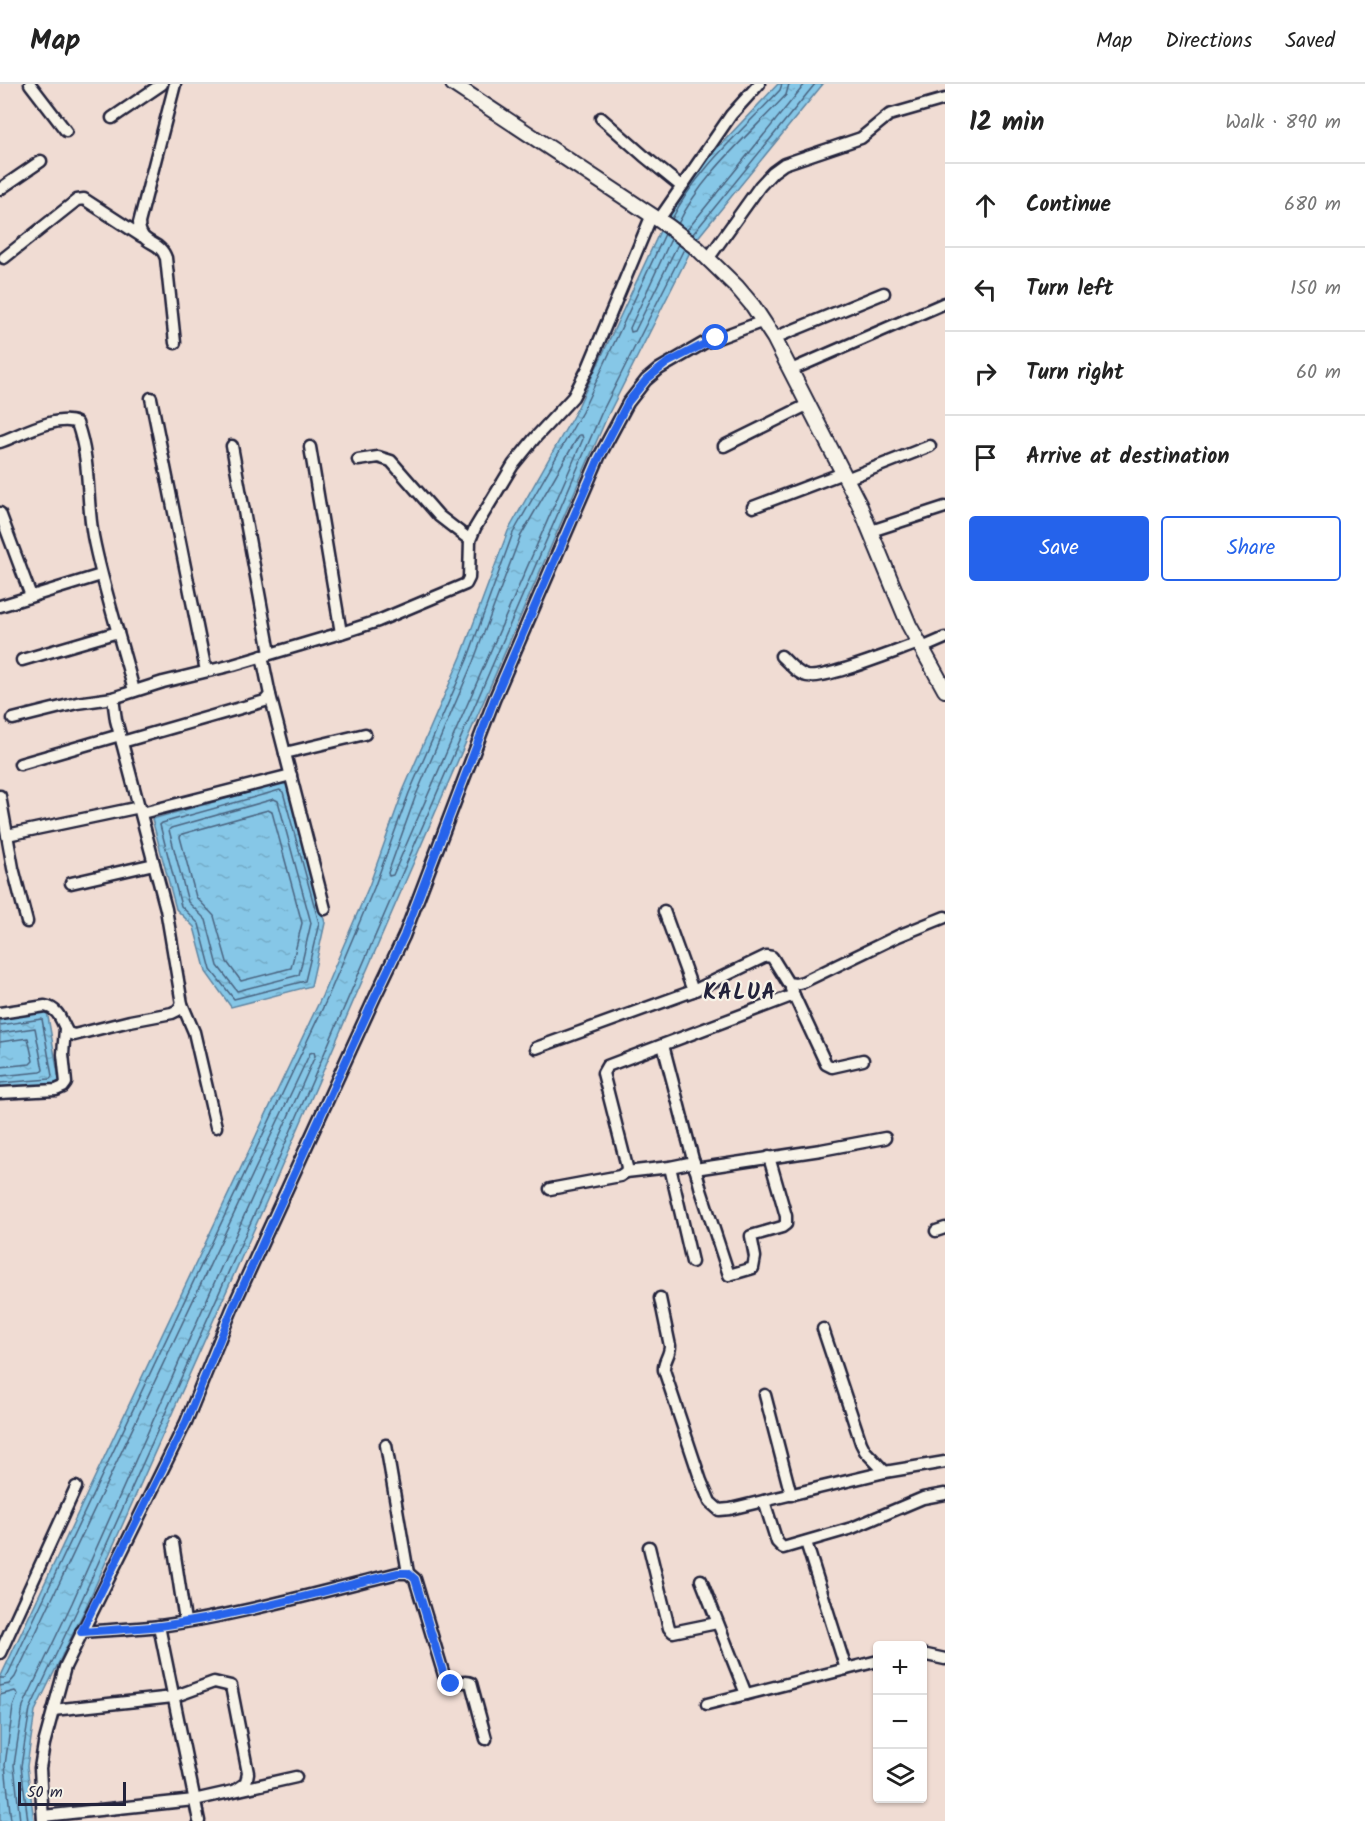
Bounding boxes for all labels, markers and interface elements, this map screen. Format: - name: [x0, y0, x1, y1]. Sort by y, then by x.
- text: Map: [30, 19, 81, 64]
- text: Map: [1096, 25, 1132, 58]
- text: Directions: [1165, 25, 1252, 58]
- text: Saved: [1285, 25, 1335, 58]
- text: 12 min: [969, 102, 1044, 144]
- text: Walk · 890 m: [1225, 107, 1341, 139]
- text: Continue: [1026, 188, 1111, 223]
- icon: ahead: [969, 189, 1002, 222]
- text: 680 m: [1284, 189, 1341, 221]
- text: Turn left: [1026, 272, 1113, 307]
- icon: left: [969, 273, 1002, 306]
- text: 150 m: [1290, 273, 1341, 305]
- route start: [702, 324, 728, 350]
- text: Turn right: [1026, 356, 1124, 391]
- icon: right: [969, 357, 1002, 390]
- text: 60 m: [1296, 357, 1341, 389]
- text: Arrive at destination: [1026, 440, 1229, 475]
- icon: arrive: [969, 441, 1002, 474]
- button: Save: [969, 516, 1149, 581]
- button: Share: [1161, 516, 1341, 581]
- district label: KALUA: [703, 976, 777, 1011]
- map controls: [873, 1641, 927, 1803]
- button: +: [873, 1641, 927, 1695]
- route end: [437, 1670, 463, 1696]
- button: −: [873, 1695, 927, 1749]
- button: layers: [873, 1749, 927, 1803]
- scale bar: [18, 1779, 126, 1806]
- text: 50 m: [27, 1780, 63, 1805]

